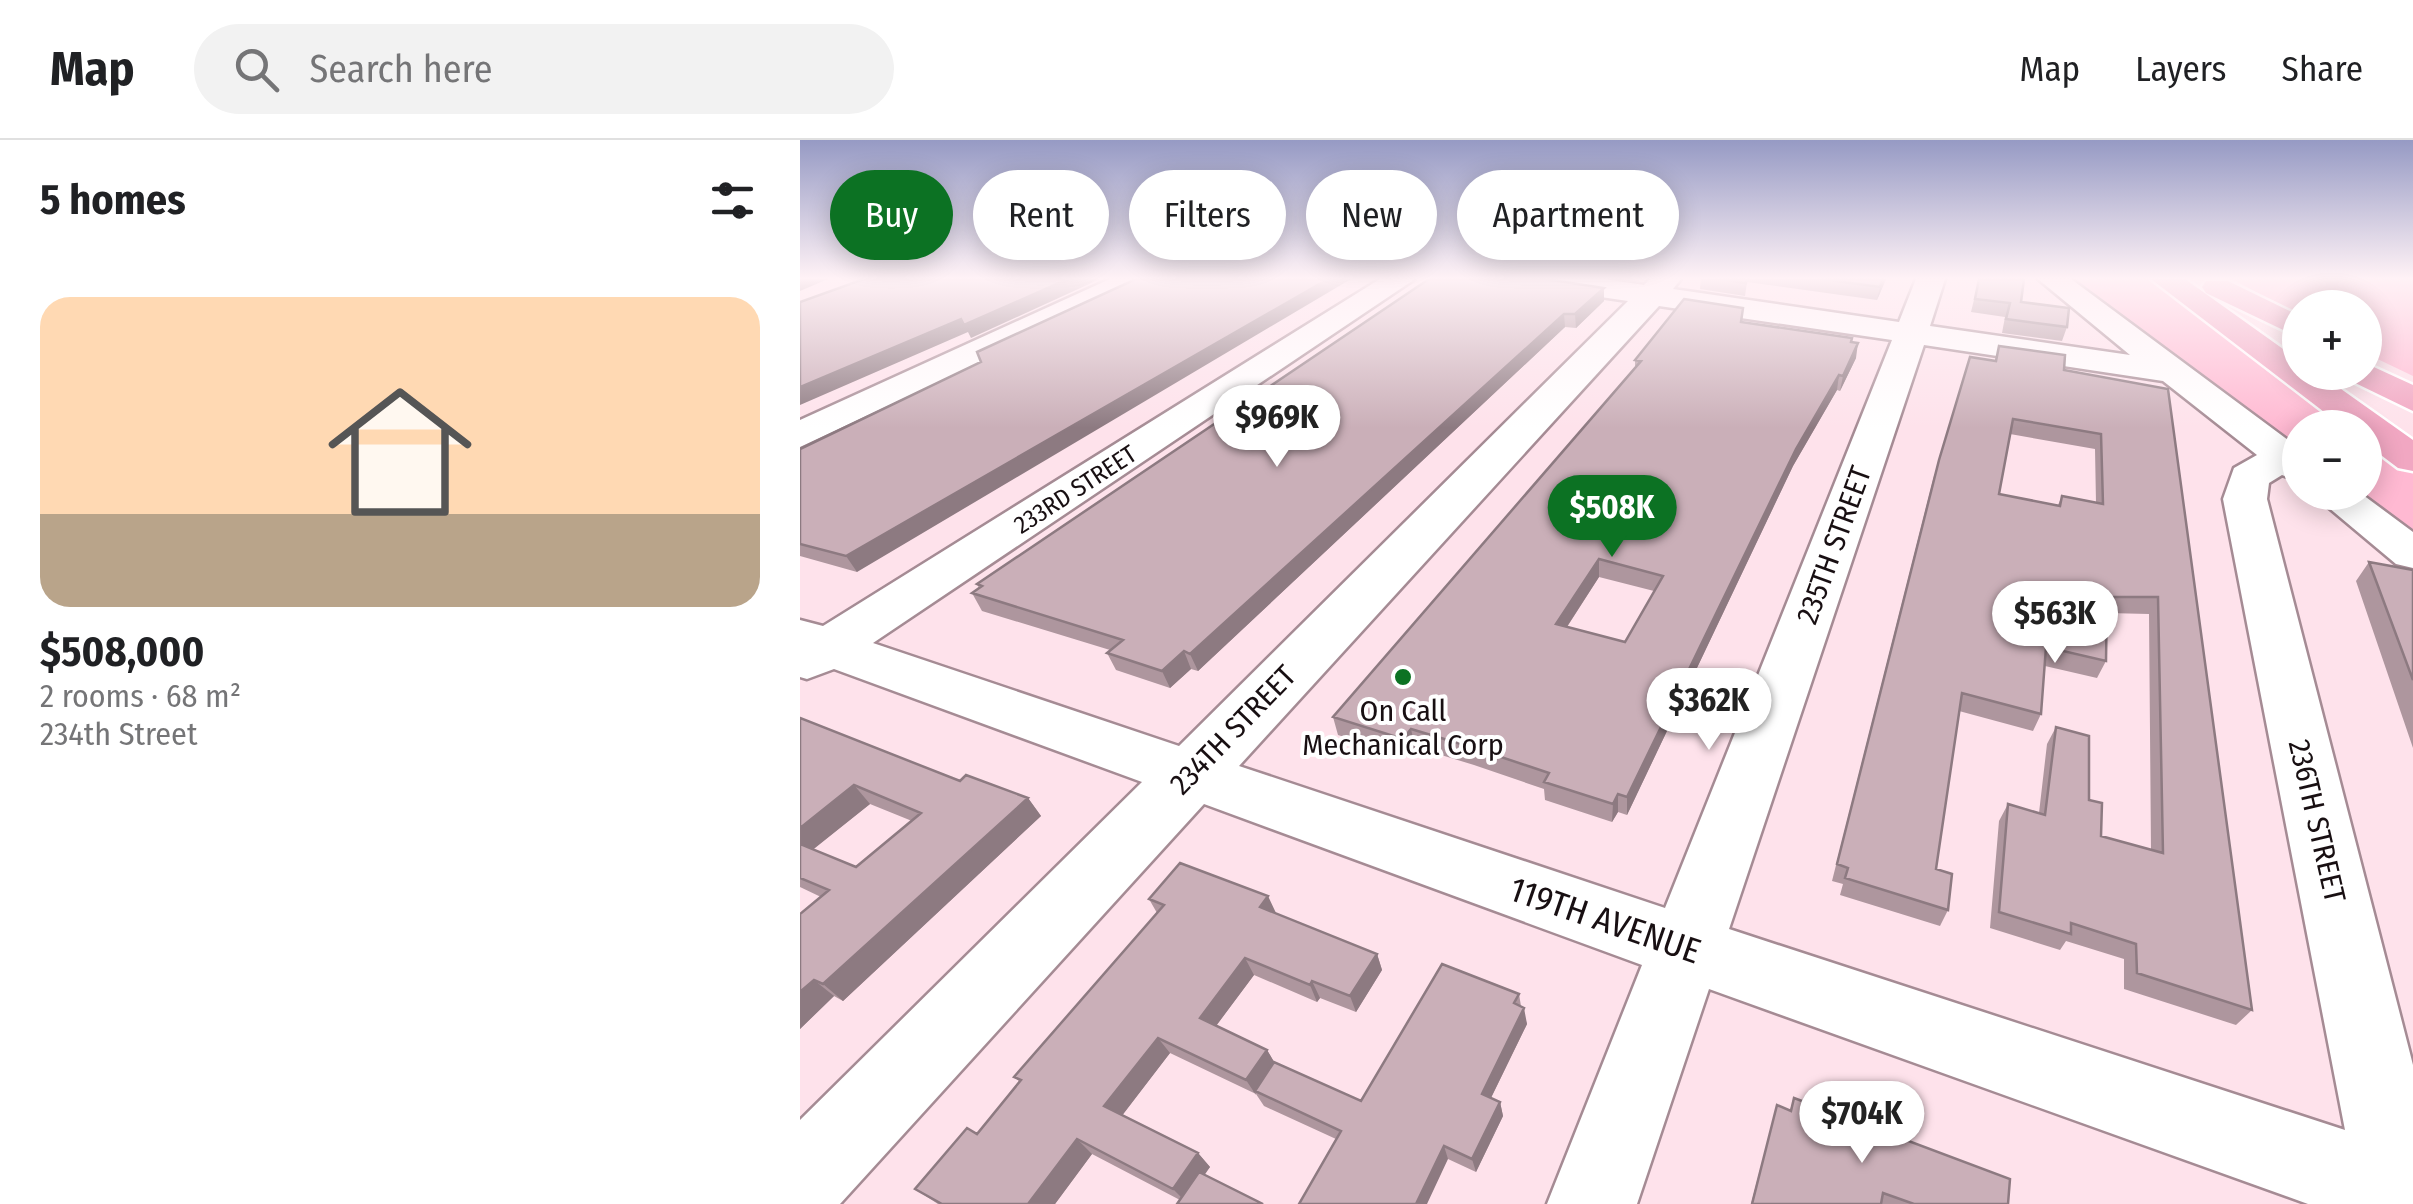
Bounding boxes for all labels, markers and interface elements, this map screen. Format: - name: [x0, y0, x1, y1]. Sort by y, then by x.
- search box: [194, 24, 894, 114]
- text: Map: [50, 40, 134, 98]
- icon: search: [229, 42, 284, 97]
- text: Search here: [309, 46, 493, 92]
- text: Map: [2020, 48, 2080, 90]
- text: Layers: [2135, 48, 2227, 90]
- text: Share: [2282, 48, 2363, 90]
- chip: Buy: [830, 170, 953, 260]
- chip: Rent: [973, 170, 1109, 260]
- chip: Filters: [1129, 170, 1286, 260]
- chip: New: [1306, 170, 1437, 260]
- chip: Apartment: [1457, 170, 1679, 260]
- icon: filters: [705, 173, 760, 228]
- text: 5 homes: [40, 175, 186, 225]
- map controls: [2282, 290, 2382, 510]
- button: +: [2282, 290, 2382, 390]
- icon: home: [310, 362, 490, 542]
- pin: $969K: [1207, 385, 1347, 470]
- text: $969K: [1235, 398, 1319, 436]
- button: −: [2282, 410, 2382, 510]
- street label: 233RD STREET: [1009, 439, 1143, 540]
- street label: 235TH STREET: [1789, 461, 1879, 629]
- pin: $508K: [1542, 475, 1682, 560]
- text: $508K: [1570, 488, 1654, 526]
- pin: $563K: [1985, 581, 2125, 666]
- text: $563K: [2014, 594, 2096, 632]
- text: $508,000: [40, 627, 204, 677]
- street label: 234TH STREET: [1163, 658, 1303, 802]
- marker: On Call Mechanical Corp: [1392, 666, 1414, 688]
- pin: $362K: [1639, 668, 1779, 753]
- text: 2 rooms · 68 m²: [40, 677, 241, 715]
- text: $362K: [1669, 681, 1749, 719]
- place label: On Call Mechanical Corp: [1302, 693, 1504, 763]
- text: 234th Street: [40, 715, 197, 753]
- street label: 236TH STREET: [2281, 736, 2353, 906]
- street label: 119TH AVENUE: [1504, 868, 1706, 972]
- pin: $704K: [1792, 1081, 1932, 1166]
- text: $704K: [1821, 1094, 1903, 1132]

